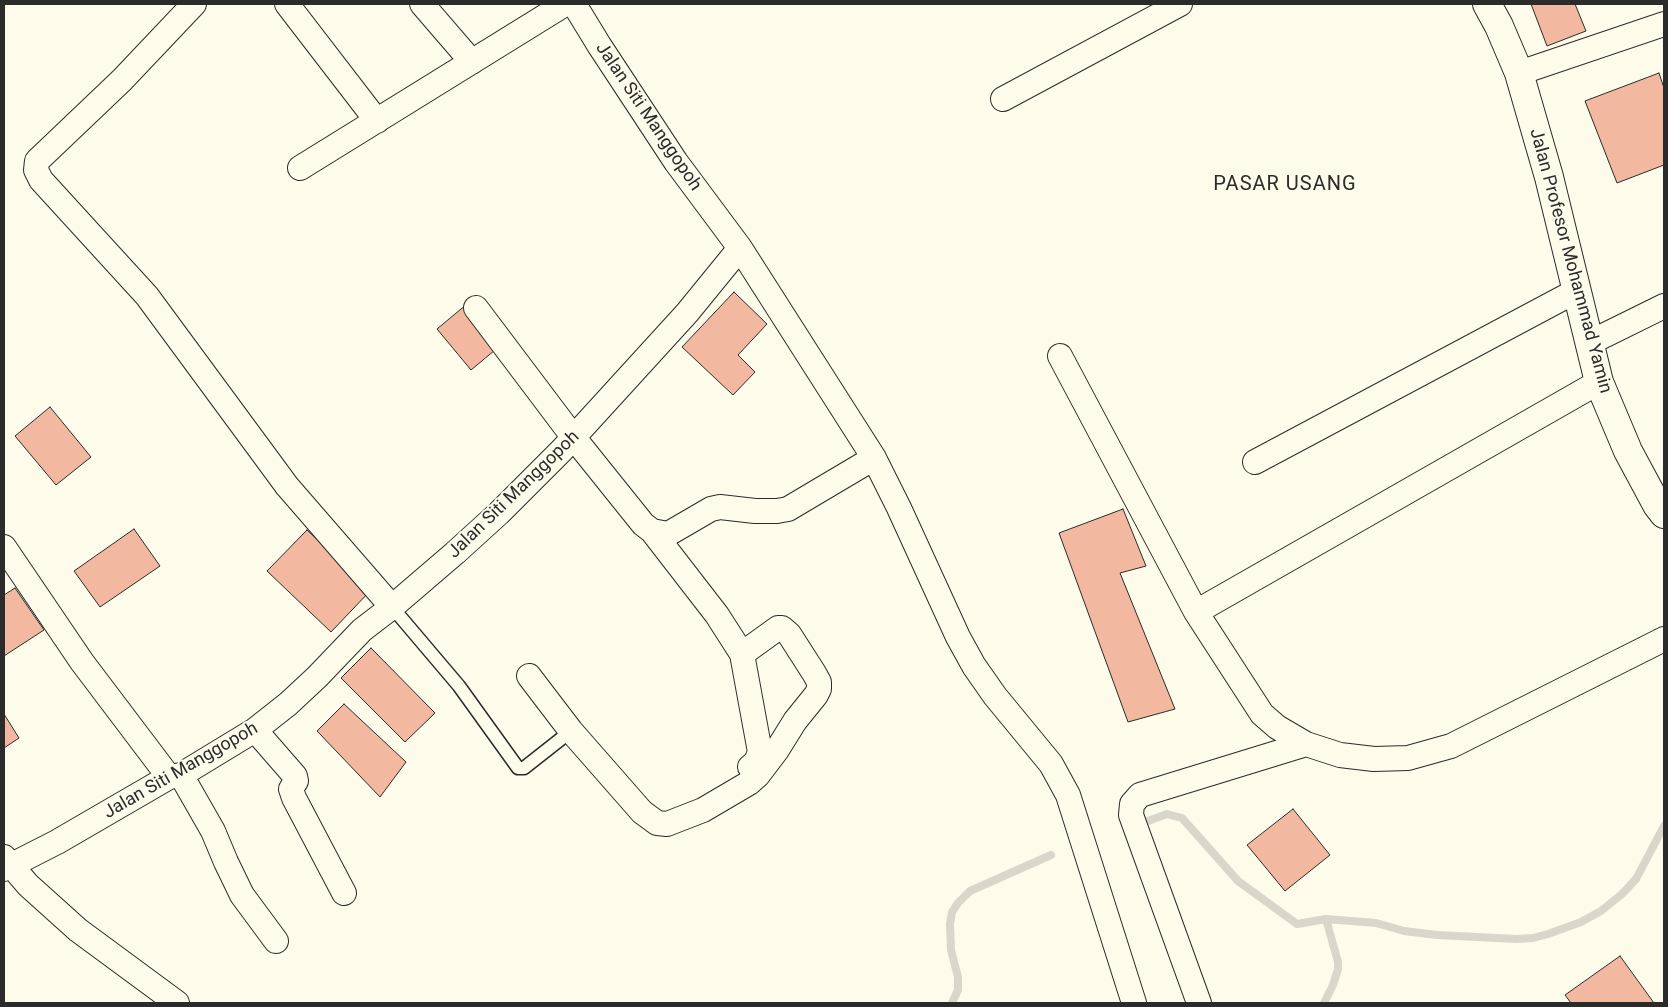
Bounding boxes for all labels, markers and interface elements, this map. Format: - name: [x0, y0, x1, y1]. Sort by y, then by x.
- street label: Jalan Siti Manggopoh: [590, 39, 706, 195]
- street label: Jalan Profesor Mohammad Yamin: [1524, 126, 1616, 396]
- district label: PASAR USANG: [1212, 173, 1358, 197]
- street label: Jalan Siti Manggopoh: [444, 427, 584, 563]
- street label: Jalan Siti Manggopoh: [100, 718, 262, 824]

